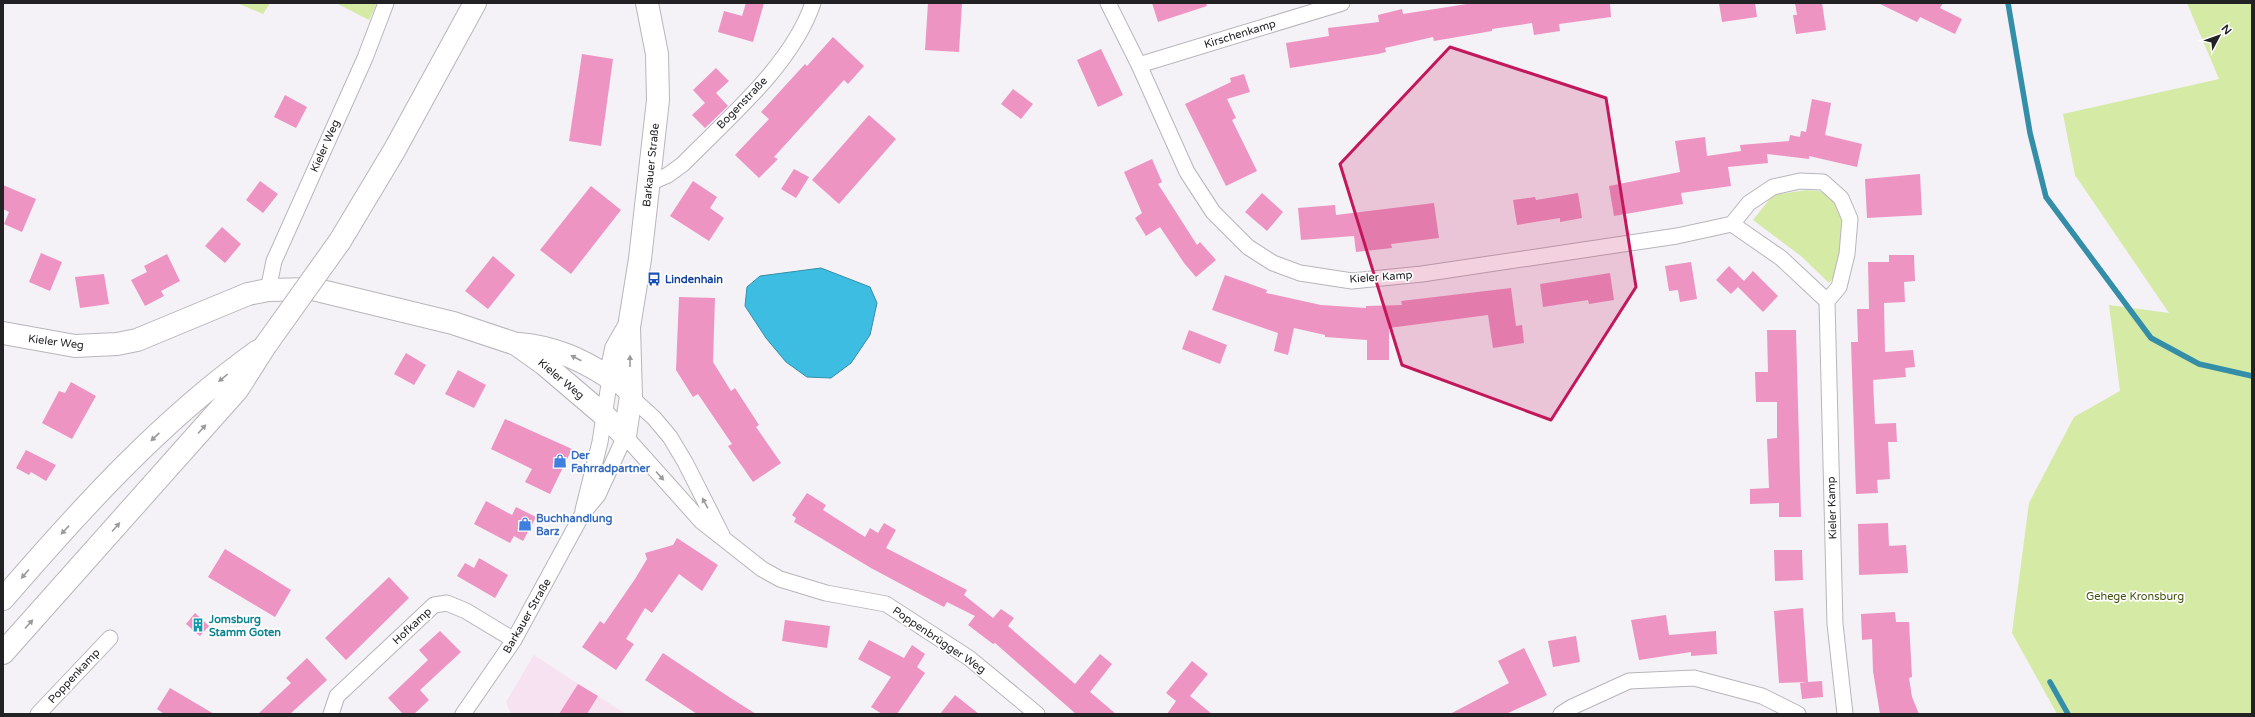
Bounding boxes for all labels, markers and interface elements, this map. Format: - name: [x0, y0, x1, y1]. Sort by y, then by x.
- north arrow: [2199, 16, 2239, 56]
- street label: Kirschenkamp: [1203, 17, 1277, 51]
- text: N: [2218, 22, 2234, 37]
- street label: Bogenstraße: [714, 74, 770, 132]
- street label: Kieler Weg: [308, 118, 342, 174]
- street label: Barkauer Straße: [640, 123, 662, 207]
- street label: Kieler Kamp: [1349, 268, 1413, 286]
- bus stop icon: Lindenhain: [646, 271, 662, 287]
- place label: Lindenhain: [665, 273, 723, 286]
- street label: Kieler Weg: [27, 332, 85, 352]
- one-way arrow: [627, 354, 633, 367]
- one-way arrow: [571, 355, 582, 361]
- street label: Kieler Weg: [535, 356, 587, 402]
- one-way arrow: [217, 373, 228, 382]
- one-way arrow: [197, 425, 206, 434]
- one-way arrow: [150, 432, 160, 441]
- place label: Der Fahrradpartner: [571, 449, 651, 476]
- shop icon: Der Fahrradpartner: [552, 453, 568, 469]
- one-way arrow: [656, 470, 665, 481]
- street label: Kieler Kamp: [1824, 476, 1840, 540]
- one-way arrow: [701, 498, 708, 509]
- place label: Buchhandlung Barz: [536, 512, 612, 538]
- shop icon: Buchhandlung Barz: [517, 516, 533, 532]
- one-way arrow: [111, 522, 121, 532]
- one-way arrow: [60, 525, 70, 535]
- one-way arrow: [21, 568, 30, 579]
- street label: Barkauer Straße: [500, 576, 554, 656]
- park label: Gehege Kronsburg: [2086, 590, 2184, 603]
- street label: Poppenbrügger Weg: [890, 604, 988, 676]
- street label: Hofkamp: [390, 605, 434, 647]
- place label: Jomsburg Stamm Goten: [208, 613, 281, 639]
- building icon: Jomsburg Stamm Goten: [190, 617, 206, 633]
- one-way arrow: [24, 619, 33, 628]
- street label: Poppenkamp: [45, 646, 103, 706]

